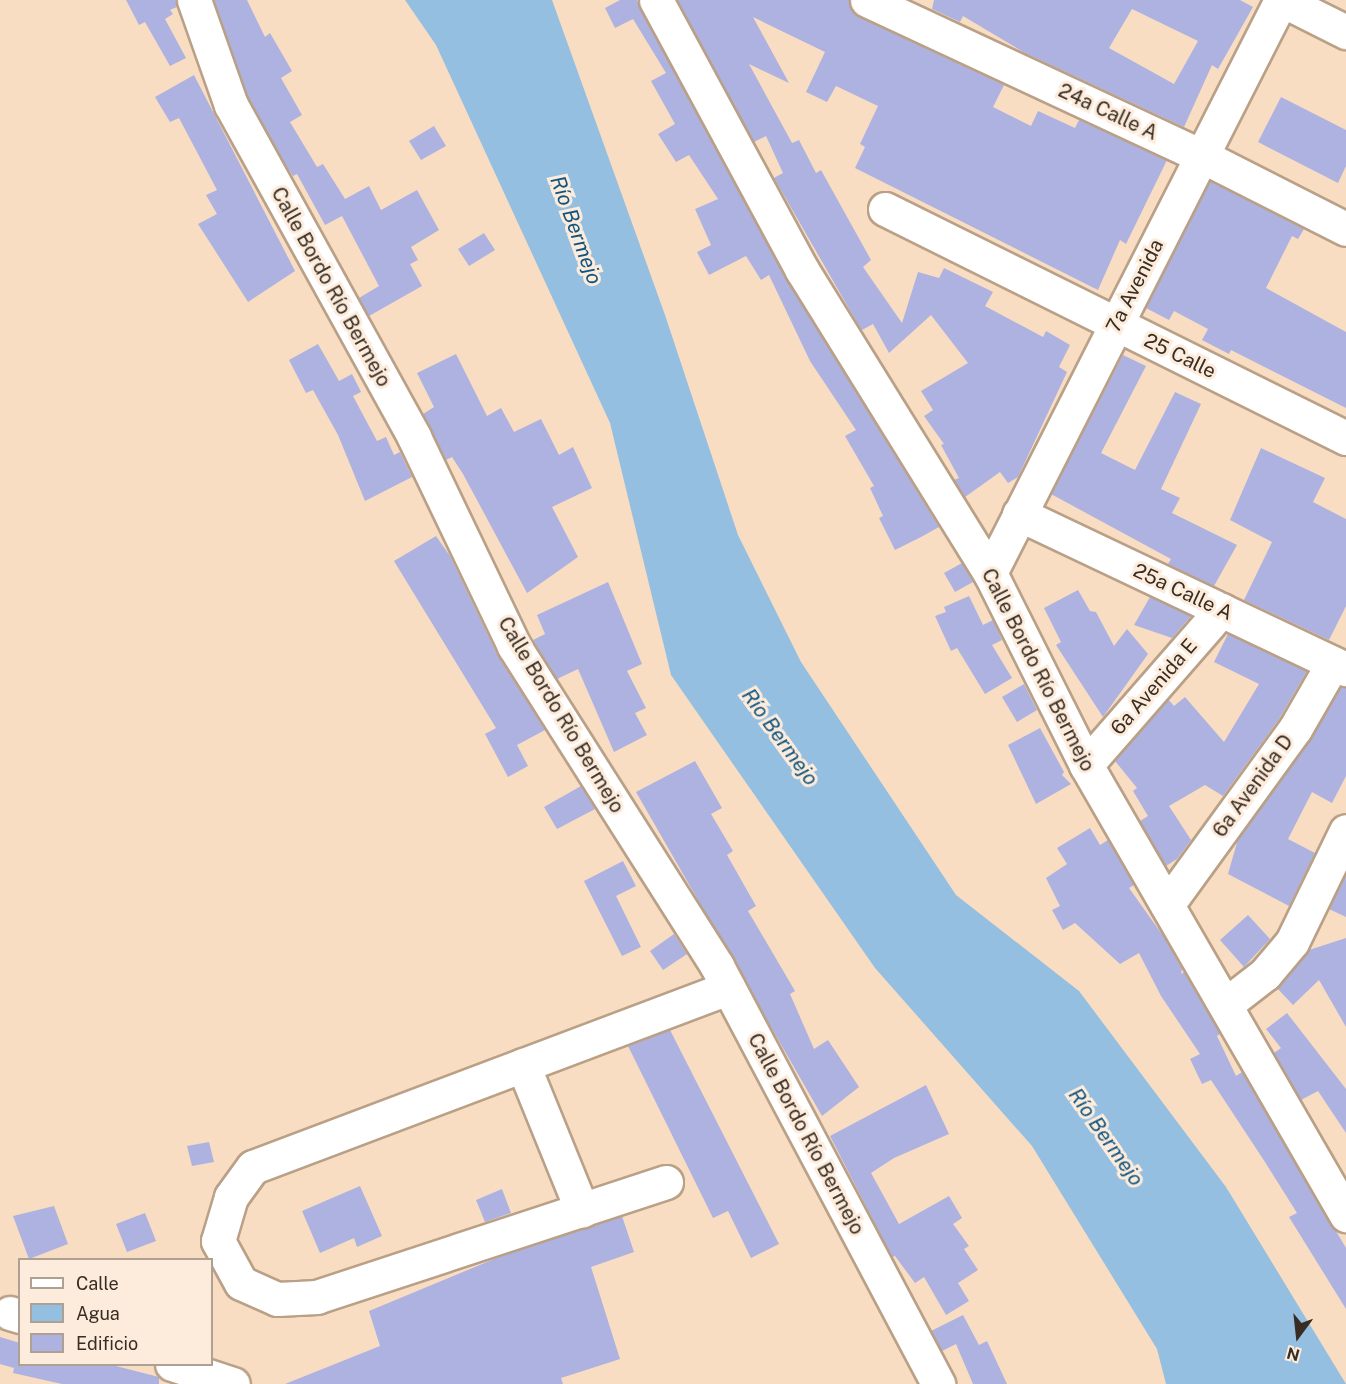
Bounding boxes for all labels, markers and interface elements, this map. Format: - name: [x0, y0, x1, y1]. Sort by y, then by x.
- street label: 24a Calle A: [1055, 79, 1161, 145]
- water label: Río Bermejo: [545, 172, 607, 288]
- street label: Calle Bordo Río Bermejo: [266, 183, 396, 391]
- street label: 7a Avenida: [1101, 235, 1169, 337]
- street label: 25 Calle: [1140, 328, 1220, 384]
- street label: 25a Calle A: [1129, 559, 1237, 625]
- street label: Calle Bordo Río Bermejo: [976, 564, 1100, 776]
- street label: Calle Bordo Río Bermejo: [493, 612, 629, 818]
- street label: 6a Avenida E: [1106, 634, 1202, 740]
- water label: Río Bermejo: [736, 684, 824, 790]
- street label: 6a Avenida D: [1208, 730, 1298, 842]
- street label: Calle Bordo Río Bermejo: [743, 1029, 869, 1239]
- water label: Río Bermejo: [1063, 1083, 1149, 1191]
- legend: [18, 1258, 213, 1366]
- text: Calle: [76, 1273, 119, 1294]
- text: Agua: [76, 1303, 120, 1324]
- north arrow: [1268, 1306, 1328, 1366]
- text: Edificio: [76, 1333, 138, 1354]
- text: N: [1285, 1343, 1302, 1365]

